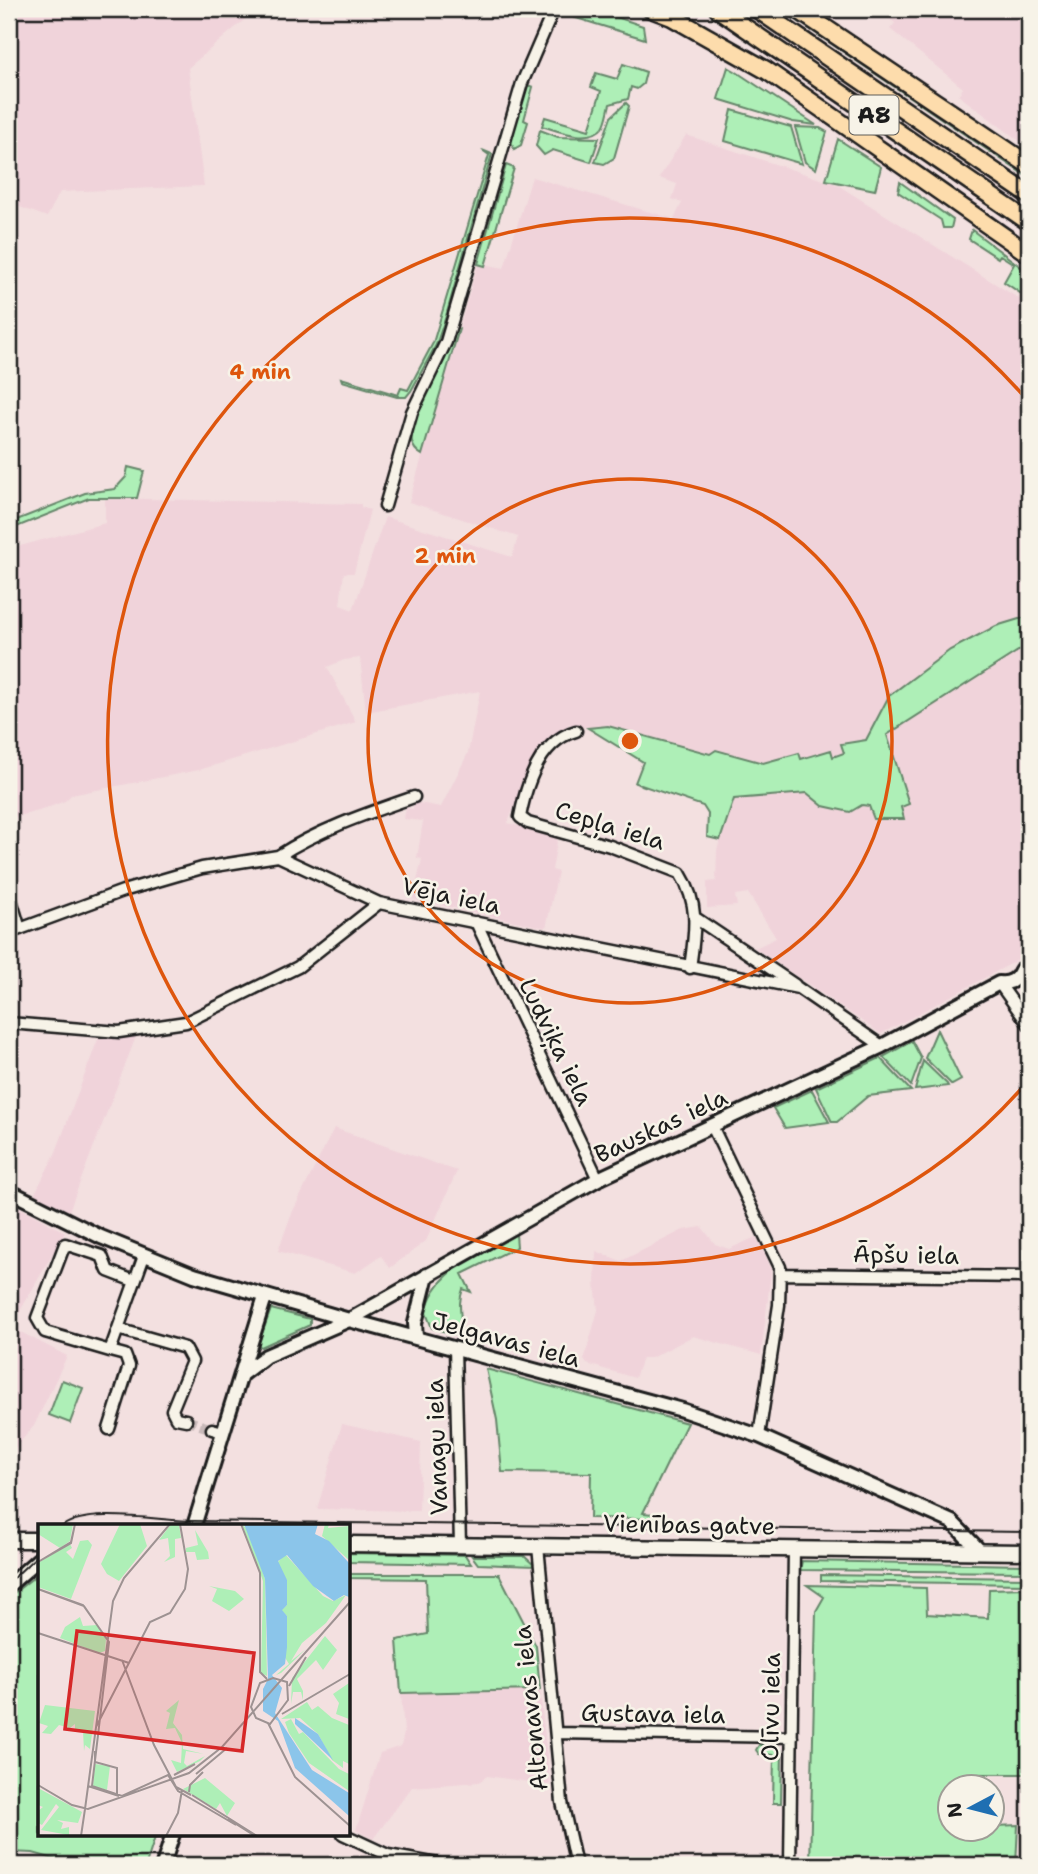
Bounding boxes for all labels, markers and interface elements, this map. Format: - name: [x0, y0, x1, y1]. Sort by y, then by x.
- road number: A8: [850, 96, 898, 134]
- text: 4 min: [229, 358, 291, 386]
- text: 2 min: [414, 542, 476, 570]
- centre of rings: [618, 729, 642, 753]
- street label: Cepļa iela: [551, 794, 669, 858]
- street label: Vēja iela: [399, 870, 503, 922]
- street label: Ludviķa iela: [511, 973, 601, 1111]
- street label: Bauskas iela: [589, 1081, 733, 1171]
- street label: Āpšu iela: [853, 1238, 959, 1272]
- street label: Jelgavas iela: [428, 1305, 584, 1375]
- street label: Vanagu iela: [419, 1378, 455, 1516]
- street label: Vienības gatve: [603, 1507, 775, 1543]
- inset map: [38, 1524, 350, 1836]
- street label: Altonavas iela: [506, 1624, 556, 1792]
- street label: Olīvu iela: [754, 1652, 788, 1762]
- street label: Gustava iela: [581, 1697, 726, 1731]
- north arrow: [936, 1772, 1006, 1842]
- text: N: [941, 1801, 968, 1819]

